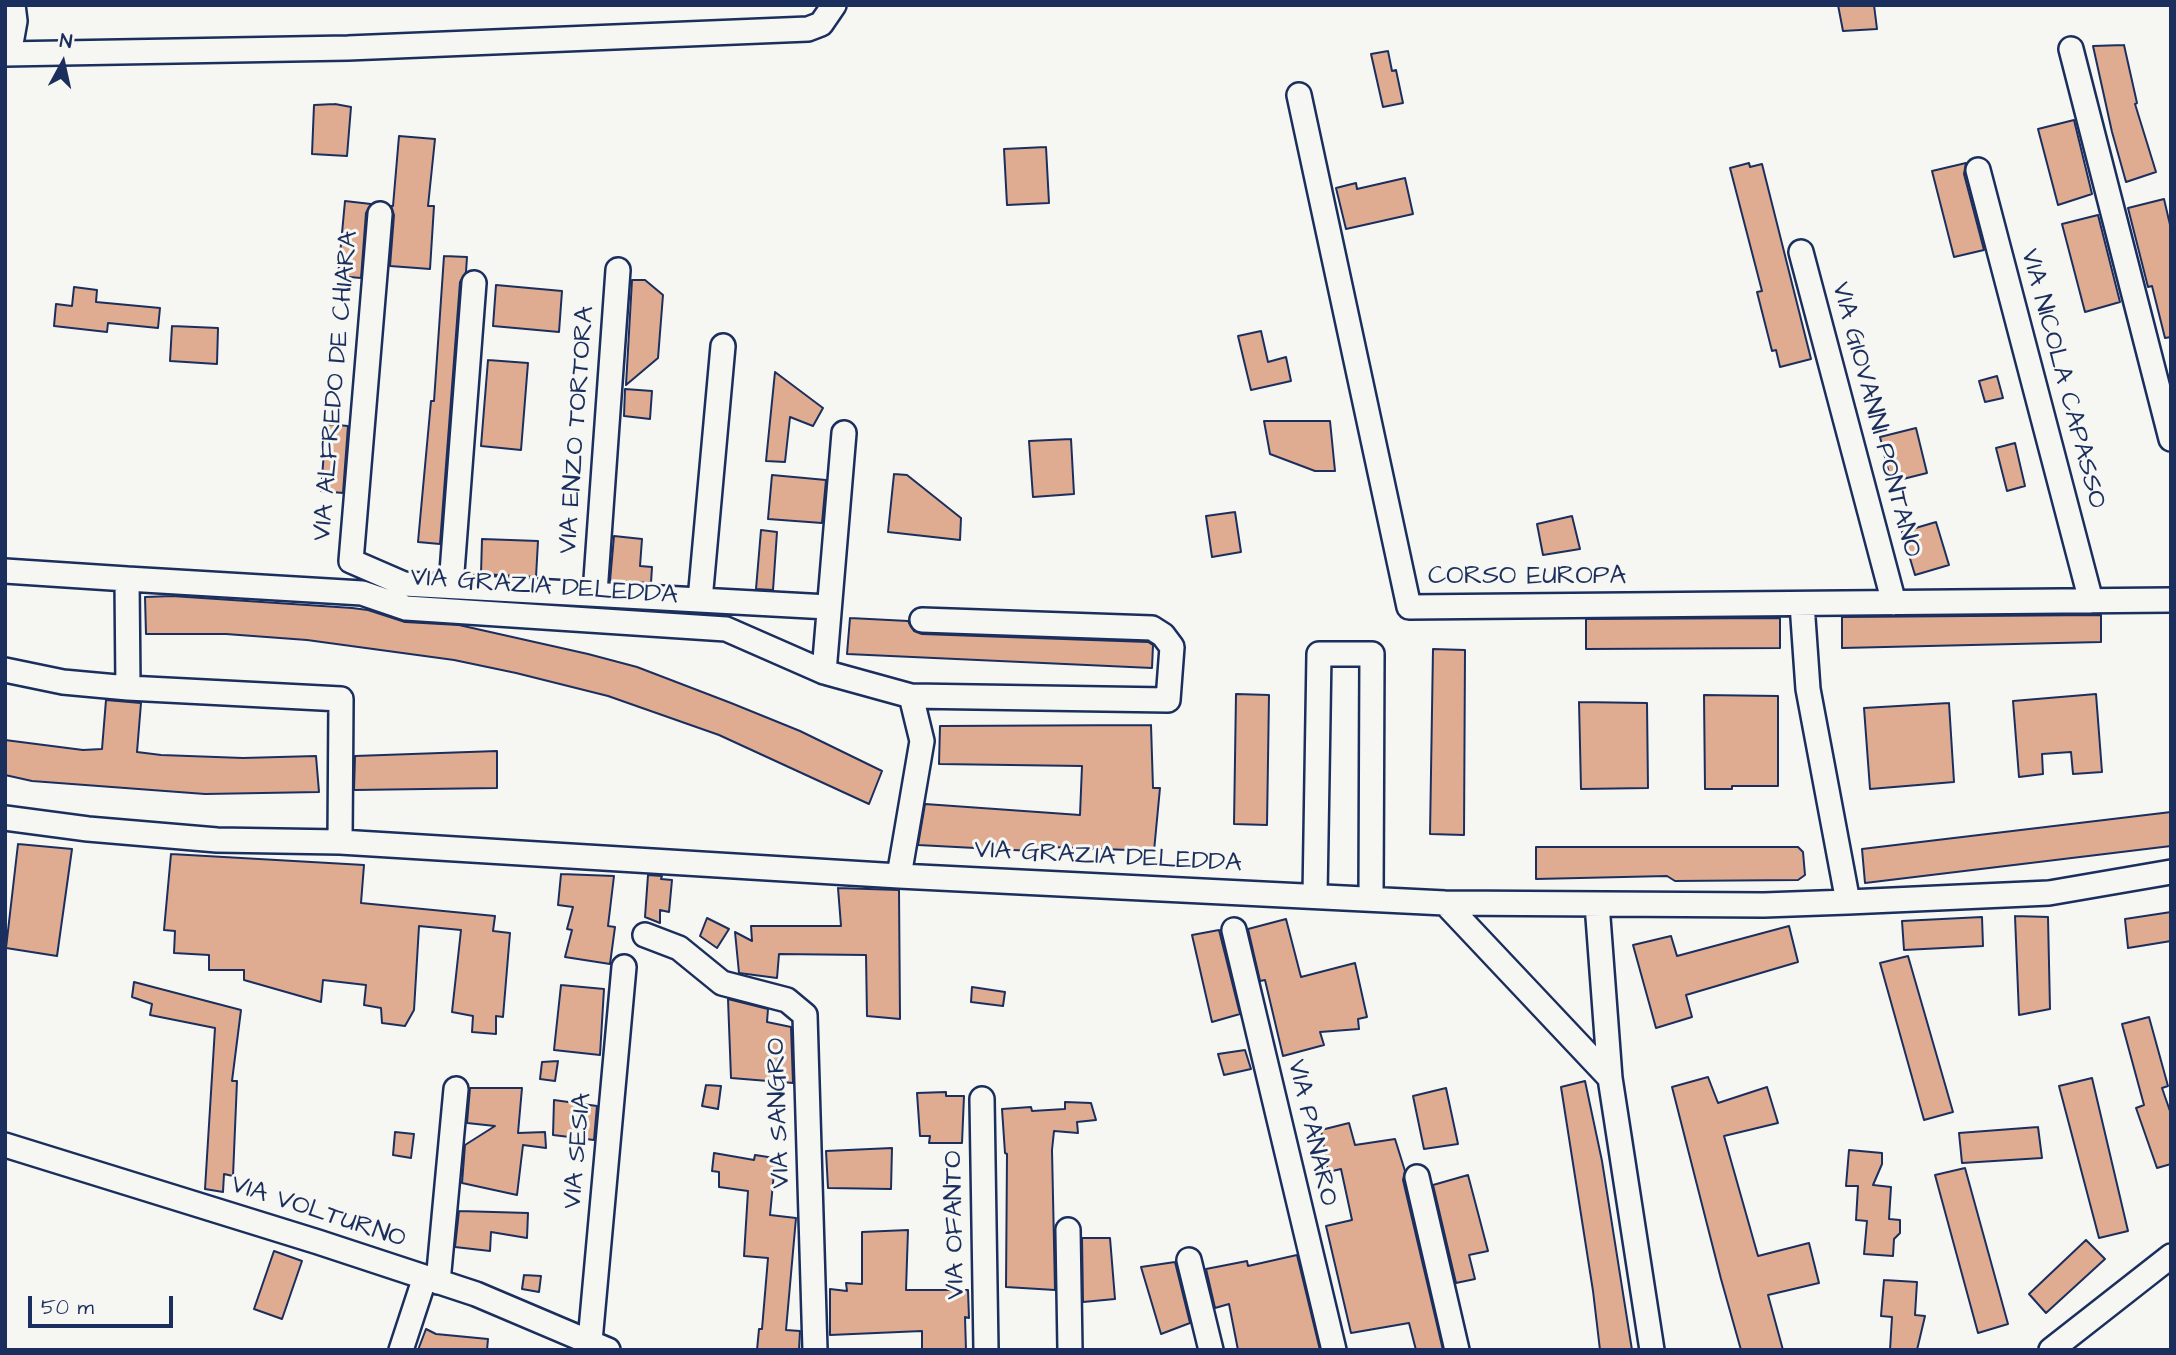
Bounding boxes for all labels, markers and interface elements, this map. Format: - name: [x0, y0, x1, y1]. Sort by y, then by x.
- north arrow: [28, 28, 98, 98]
- text: N: [58, 28, 74, 56]
- street label: VIA ALFREDO DE CHIARA: [308, 230, 366, 542]
- street label: VIA NICOLA CAPASSO: [2012, 246, 2112, 512]
- street label: VIA GIOVANNI PONTANO: [1823, 279, 1927, 561]
- street label: VIA ENZO TORTORA: [554, 305, 602, 555]
- street label: CORSO EUROPA: [1428, 562, 1626, 594]
- street label: VIA GRAZIA DELEDDA: [409, 563, 679, 613]
- street label: VIA GRAZIA DELEDDA: [973, 835, 1243, 881]
- street label: VIA SANGRO: [762, 1037, 798, 1189]
- street label: VIA PANARO: [1279, 1057, 1343, 1209]
- street label: VIA SESIA: [558, 1092, 600, 1210]
- street label: VIA OFANTO: [939, 1150, 973, 1300]
- street label: VIA VOLTURNO: [227, 1170, 409, 1256]
- scale bar: [32, 1282, 177, 1326]
- text: 50 m: [41, 1293, 94, 1322]

